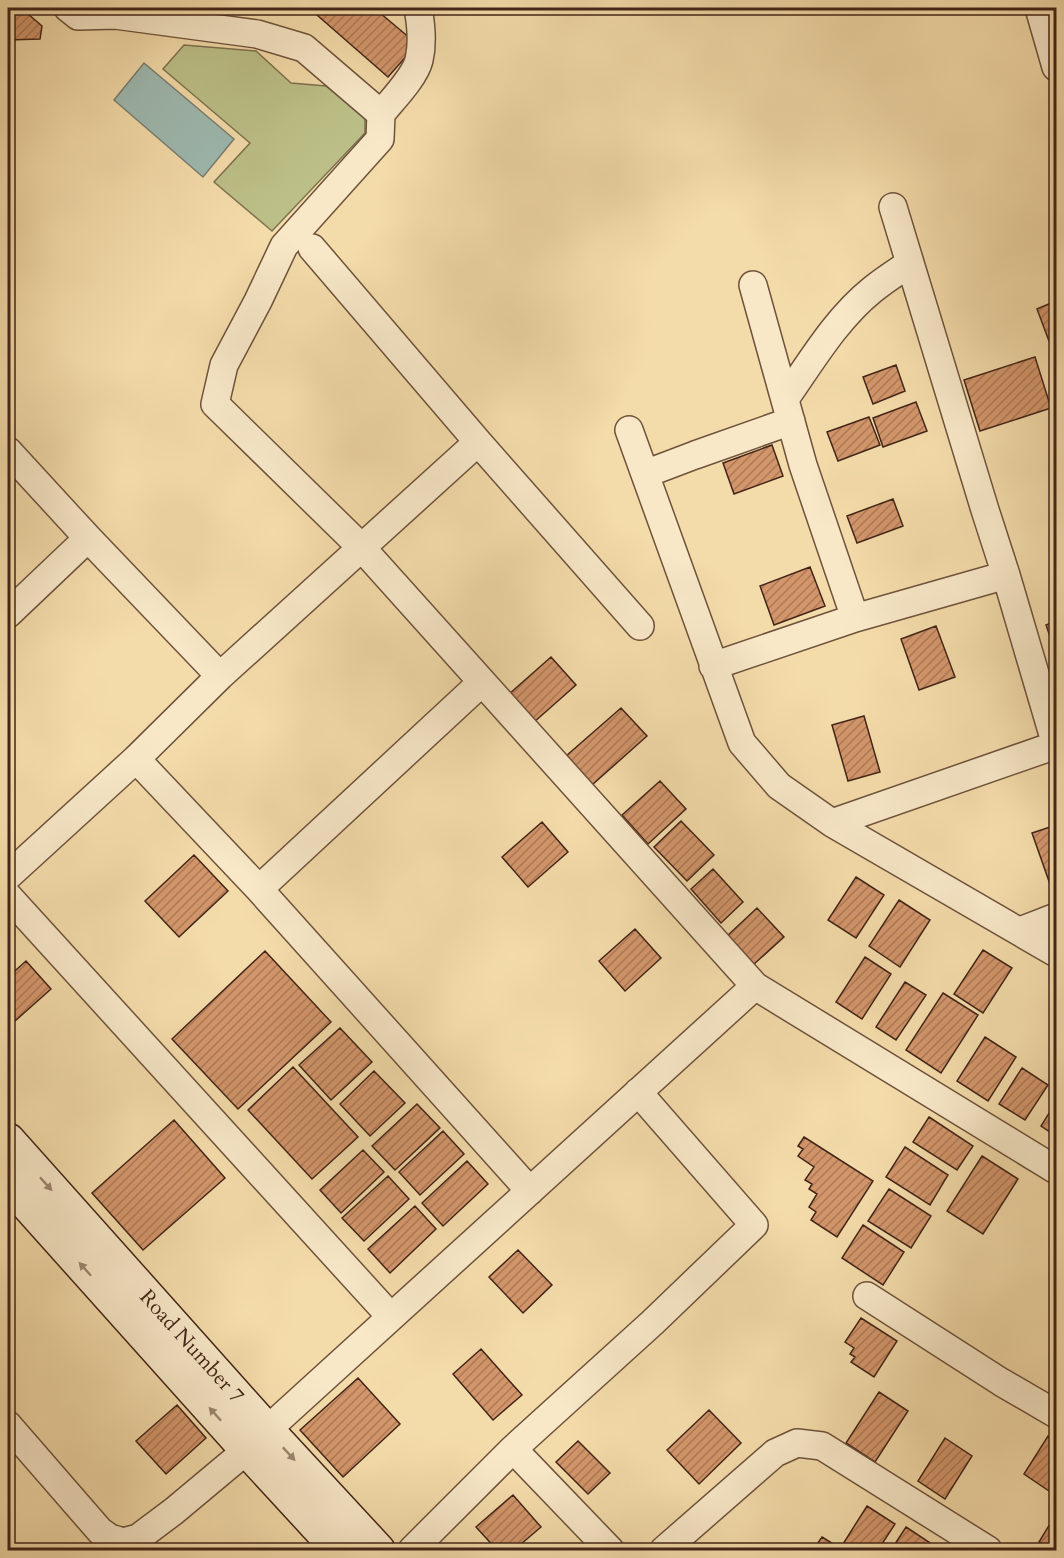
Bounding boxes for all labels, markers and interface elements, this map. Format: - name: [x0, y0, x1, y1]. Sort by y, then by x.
- one-way arrow: [39, 1176, 52, 1191]
- one-way arrow: [79, 1262, 92, 1277]
- street label: Road Number 7: [133, 1283, 251, 1410]
- one-way arrow: [209, 1407, 222, 1422]
- one-way arrow: [282, 1446, 295, 1461]

